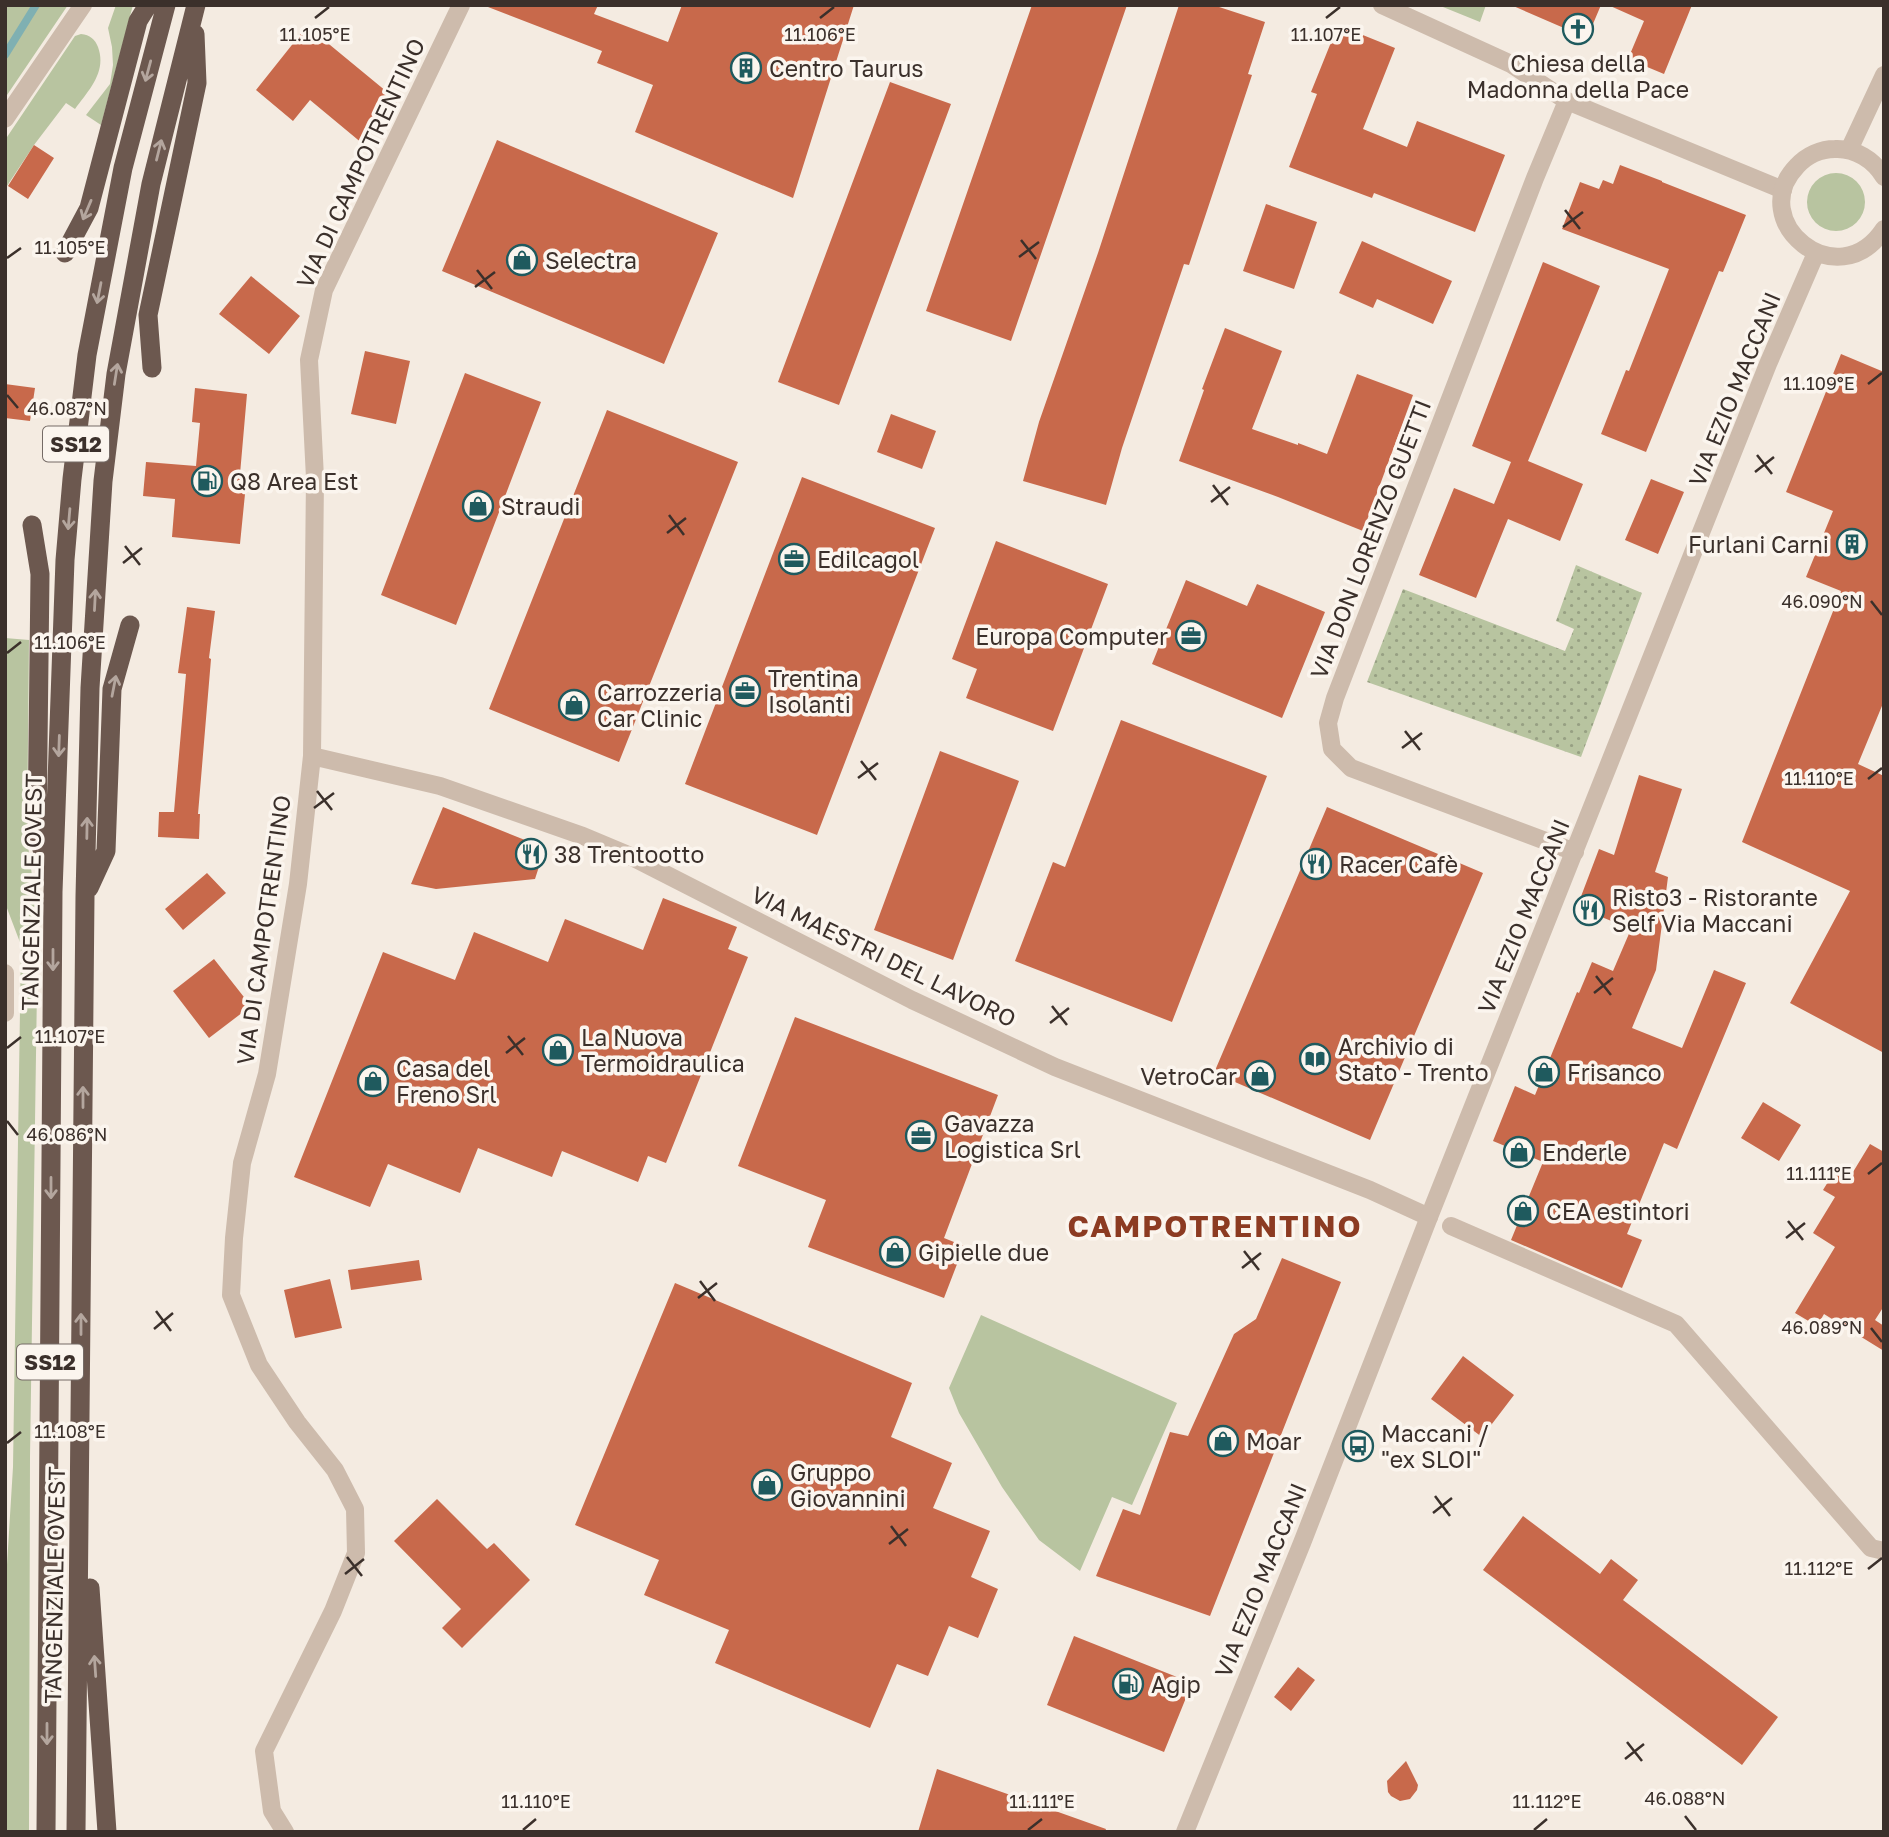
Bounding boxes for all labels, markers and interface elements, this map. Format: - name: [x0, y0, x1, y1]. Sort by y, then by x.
- church icon: Chiesa della Madonna della Pace: [1561, 12, 1595, 46]
- text: 11.105°E: [279, 23, 351, 45]
- text: 11.106°E: [784, 23, 856, 45]
- text: 11.107°E: [1291, 23, 1361, 45]
- street label: VIA DI CAMPOTRENTINO: [290, 34, 430, 292]
- place label: Chiesa della Madonna della Pace: [1467, 49, 1689, 103]
- building icon: Centro Taurus: [729, 51, 763, 85]
- place label: Centro Taurus: [769, 54, 924, 82]
- one-way arrow: [141, 59, 154, 82]
- one-way arrow: [153, 140, 166, 162]
- one-way arrow: [80, 199, 93, 221]
- text: 11.105°E: [34, 236, 106, 258]
- shop icon: Selectra: [505, 243, 539, 277]
- place label: Selectra: [545, 246, 637, 274]
- one-way arrow: [91, 281, 105, 304]
- street label: VIA EZIO MACCANI: [1682, 288, 1786, 490]
- one-way arrow: [110, 363, 123, 386]
- text: 11.109°E: [1783, 372, 1855, 394]
- street label: VIA DON LORENZO GUETTI: [1304, 395, 1436, 683]
- text: 46.087°N: [27, 397, 107, 419]
- road number: SS12: [43, 426, 109, 462]
- fuel station icon: Q8 Area Est: [190, 464, 224, 498]
- place label: Q8 Area Est: [230, 467, 358, 495]
- shop icon: Straudi: [461, 489, 495, 523]
- place label: Straudi: [501, 492, 580, 520]
- one-way arrow: [62, 507, 75, 529]
- building icon: Furlani Carni: [1835, 527, 1869, 561]
- place label: Furlani Carni: [1688, 530, 1829, 558]
- office icon: Edilcagol: [777, 542, 811, 576]
- place label: Edilcagol: [817, 545, 919, 573]
- one-way arrow: [89, 589, 102, 612]
- text: 46.090°N: [1781, 590, 1863, 612]
- office icon: Europa Computer: [1174, 619, 1208, 653]
- place label: Europa Computer: [975, 622, 1168, 650]
- text: 11.106°E: [34, 631, 106, 653]
- place label: Trentina Isolanti: [768, 664, 859, 718]
- office icon: Trentina Isolanti: [728, 674, 762, 708]
- one-way arrow: [109, 675, 122, 697]
- place label: Carrozzeria Car Clinic: [597, 678, 722, 732]
- shop icon: Carrozzeria Car Clinic: [557, 688, 591, 722]
- one-way arrow: [52, 734, 65, 757]
- text: 11.110°E: [1784, 767, 1854, 789]
- street label: TANGENZIALE OVEST: [15, 773, 47, 1011]
- street label: VIA DI CAMPOTRENTINO: [230, 793, 296, 1067]
- street label: VIA EZIO MACCANI: [1471, 815, 1575, 1017]
- one-way arrow: [80, 816, 94, 839]
- restaurant icon: 38 Trentootto: [514, 837, 548, 871]
- place label: 38 Trentootto: [554, 840, 704, 868]
- restaurant icon: Racer Cafè: [1299, 847, 1333, 881]
- place label: Racer Cafè: [1339, 850, 1458, 878]
- street label: VIA MAESTRI DEL LAVORO: [747, 880, 1021, 1032]
- place label: Risto3 - Ristorante Self Via Maccani: [1612, 883, 1818, 937]
- restaurant icon: Risto3 - Ristorante Self Via Maccani: [1572, 893, 1606, 927]
- one-way arrow: [46, 949, 60, 972]
- place label: La Nuova Termoidraulica: [581, 1023, 745, 1077]
- text: 11.107°E: [35, 1025, 105, 1047]
- place label: Archivio di Stato - Trento: [1338, 1032, 1489, 1086]
- shop icon: La Nuova Termoidraulica: [541, 1033, 575, 1067]
- library icon: Archivio di Stato - Trento: [1298, 1042, 1332, 1076]
- place label: Casa del Freno Srl: [396, 1054, 497, 1108]
- shop icon: Frisanco: [1527, 1055, 1561, 1089]
- place label: Frisanco: [1567, 1058, 1661, 1086]
- shop icon: VetroCar: [1243, 1059, 1277, 1093]
- place label: VetroCar: [1140, 1062, 1237, 1090]
- shop icon: Casa del Freno Srl: [356, 1064, 390, 1098]
- one-way arrow: [76, 1086, 90, 1109]
- place label: Gavazza Logistica Srl: [944, 1109, 1081, 1163]
- office icon: Gavazza Logistica Srl: [904, 1119, 938, 1153]
- text: 46.086°N: [27, 1123, 108, 1145]
- shop icon: Enderle: [1502, 1135, 1536, 1169]
- place label: Enderle: [1542, 1138, 1627, 1166]
- text: 11.111°E: [1786, 1162, 1852, 1184]
- one-way arrow: [44, 1176, 58, 1199]
- shop icon: CEA estintori: [1506, 1194, 1540, 1228]
- place label: CEA estintori: [1546, 1197, 1690, 1225]
- district label: CAMPOTRENTINO: [1067, 1208, 1363, 1244]
- shop icon: Gipielle due: [878, 1235, 912, 1269]
- place label: Gipielle due: [918, 1238, 1049, 1266]
- one-way arrow: [75, 1313, 88, 1336]
- text: 46.089°N: [1782, 1316, 1863, 1338]
- road number: SS12: [17, 1344, 83, 1380]
- place label: Maccani / "ex SLOI": [1381, 1419, 1489, 1473]
- text: 11.108°E: [34, 1420, 106, 1442]
- shop icon: Moar: [1206, 1424, 1240, 1458]
- place label: Moar: [1246, 1427, 1302, 1455]
- bus stop icon: Maccani / "ex SLOI": [1341, 1429, 1375, 1463]
- place label: Gruppo Giovannini: [790, 1458, 906, 1512]
- street label: TANGENZIALE OVEST: [38, 1466, 70, 1704]
- shop icon: Gruppo Giovannini: [750, 1468, 784, 1502]
- street label: VIA EZIO MACCANI: [1208, 1479, 1312, 1681]
- text: 11.112°E: [1785, 1557, 1853, 1579]
- one-way arrow: [88, 1655, 101, 1678]
- fuel station icon: Agip: [1111, 1667, 1145, 1701]
- place label: Agip: [1151, 1670, 1201, 1698]
- one-way arrow: [40, 1722, 54, 1745]
- text: 46.088°N: [1644, 1787, 1726, 1809]
- text: 11.110°E: [501, 1790, 571, 1812]
- text: 11.111°E: [1009, 1790, 1075, 1812]
- text: 11.112°E: [1513, 1790, 1581, 1812]

